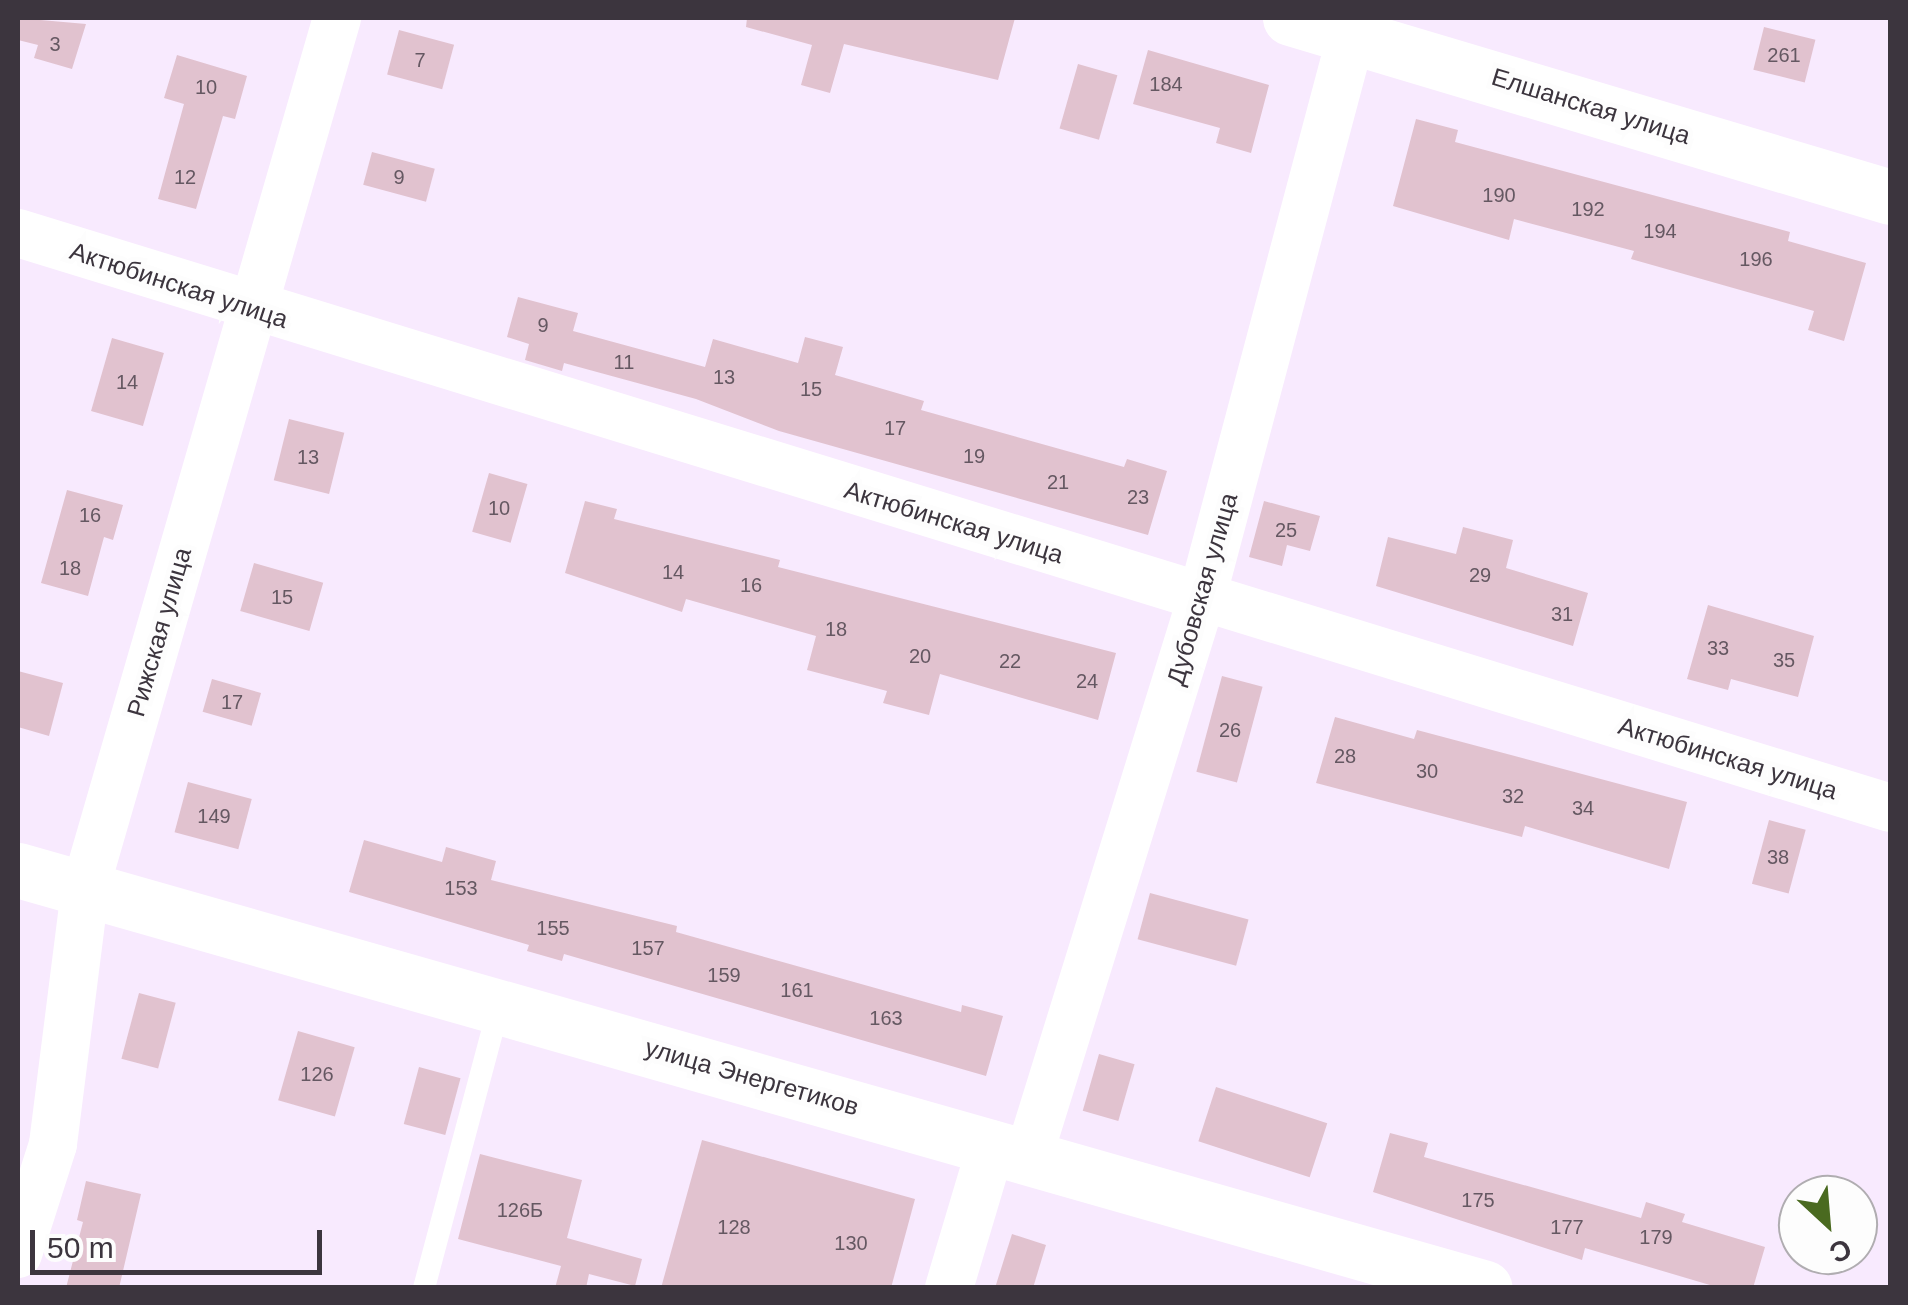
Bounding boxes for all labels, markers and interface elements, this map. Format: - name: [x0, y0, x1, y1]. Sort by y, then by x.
- house number: 3: [49, 32, 61, 56]
- house number: 261: [1767, 43, 1801, 67]
- house number: 7: [414, 48, 426, 72]
- street label: Елшанская улица: [1488, 62, 1694, 150]
- house number: 184: [1149, 72, 1183, 96]
- house number: 10: [195, 75, 217, 99]
- house number: 12: [174, 165, 196, 189]
- house number: 9: [393, 165, 405, 189]
- house number: 190: [1482, 183, 1516, 207]
- house number: 192: [1571, 197, 1605, 221]
- house number: 194: [1643, 219, 1677, 243]
- street label: Актюбинская улица: [66, 236, 292, 334]
- house number: 196: [1739, 247, 1773, 271]
- house number: 9: [537, 313, 549, 337]
- house number: 11: [614, 350, 634, 374]
- house number: 13: [713, 365, 735, 389]
- house number: 14: [116, 370, 138, 394]
- house number: 15: [800, 377, 822, 401]
- house number: 17: [884, 416, 906, 440]
- house number: 19: [963, 444, 985, 468]
- house number: 13: [297, 445, 319, 469]
- house number: 21: [1047, 470, 1069, 494]
- street label: Актюбинская улица: [841, 474, 1067, 570]
- house number: 23: [1127, 485, 1149, 509]
- street label: Дубовская улица: [1160, 489, 1244, 689]
- house number: 10: [488, 496, 510, 520]
- house number: 16: [79, 503, 101, 527]
- house number: 25: [1275, 518, 1297, 542]
- street label: Рижская улица: [121, 544, 197, 720]
- house number: 18: [59, 556, 81, 580]
- house number: 14: [662, 560, 684, 584]
- house number: 29: [1469, 563, 1491, 587]
- house number: 16: [740, 573, 762, 597]
- house number: 15: [271, 585, 293, 609]
- house number: 31: [1551, 602, 1573, 626]
- house number: 18: [825, 617, 847, 641]
- house number: 33: [1707, 636, 1729, 660]
- house number: 20: [909, 644, 931, 668]
- house number: 35: [1773, 648, 1795, 672]
- house number: 22: [999, 649, 1021, 673]
- house number: 24: [1076, 669, 1098, 693]
- house number: 17: [221, 690, 243, 714]
- street label: Актюбинская улица: [1615, 710, 1841, 806]
- house number: 26: [1219, 718, 1241, 742]
- house number: 28: [1334, 744, 1356, 768]
- house number: 30: [1416, 759, 1438, 783]
- house number: 32: [1502, 784, 1524, 808]
- house number: 34: [1572, 796, 1594, 820]
- house number: 149: [197, 804, 231, 828]
- house number: 38: [1767, 845, 1789, 869]
- house number: 153: [444, 876, 478, 900]
- house number: 155: [536, 916, 570, 940]
- house number: 157: [631, 936, 665, 960]
- house number: 159: [707, 963, 741, 987]
- house number: 161: [780, 978, 814, 1002]
- house number: 163: [869, 1006, 903, 1030]
- street label: улица Энергетиков: [642, 1032, 862, 1122]
- house number: 126: [300, 1062, 334, 1086]
- north arrow: [1778, 1175, 1878, 1275]
- house number: 175: [1461, 1188, 1495, 1212]
- house number: 126Б: [497, 1198, 543, 1222]
- scale bar: [35, 1210, 328, 1272]
- house number: 128: [717, 1215, 751, 1239]
- house number: 177: [1550, 1215, 1584, 1239]
- house number: 179: [1639, 1225, 1673, 1249]
- text: 50 m: [47, 1231, 114, 1264]
- house number: 130: [834, 1231, 868, 1255]
- text: С: [1825, 1232, 1856, 1269]

